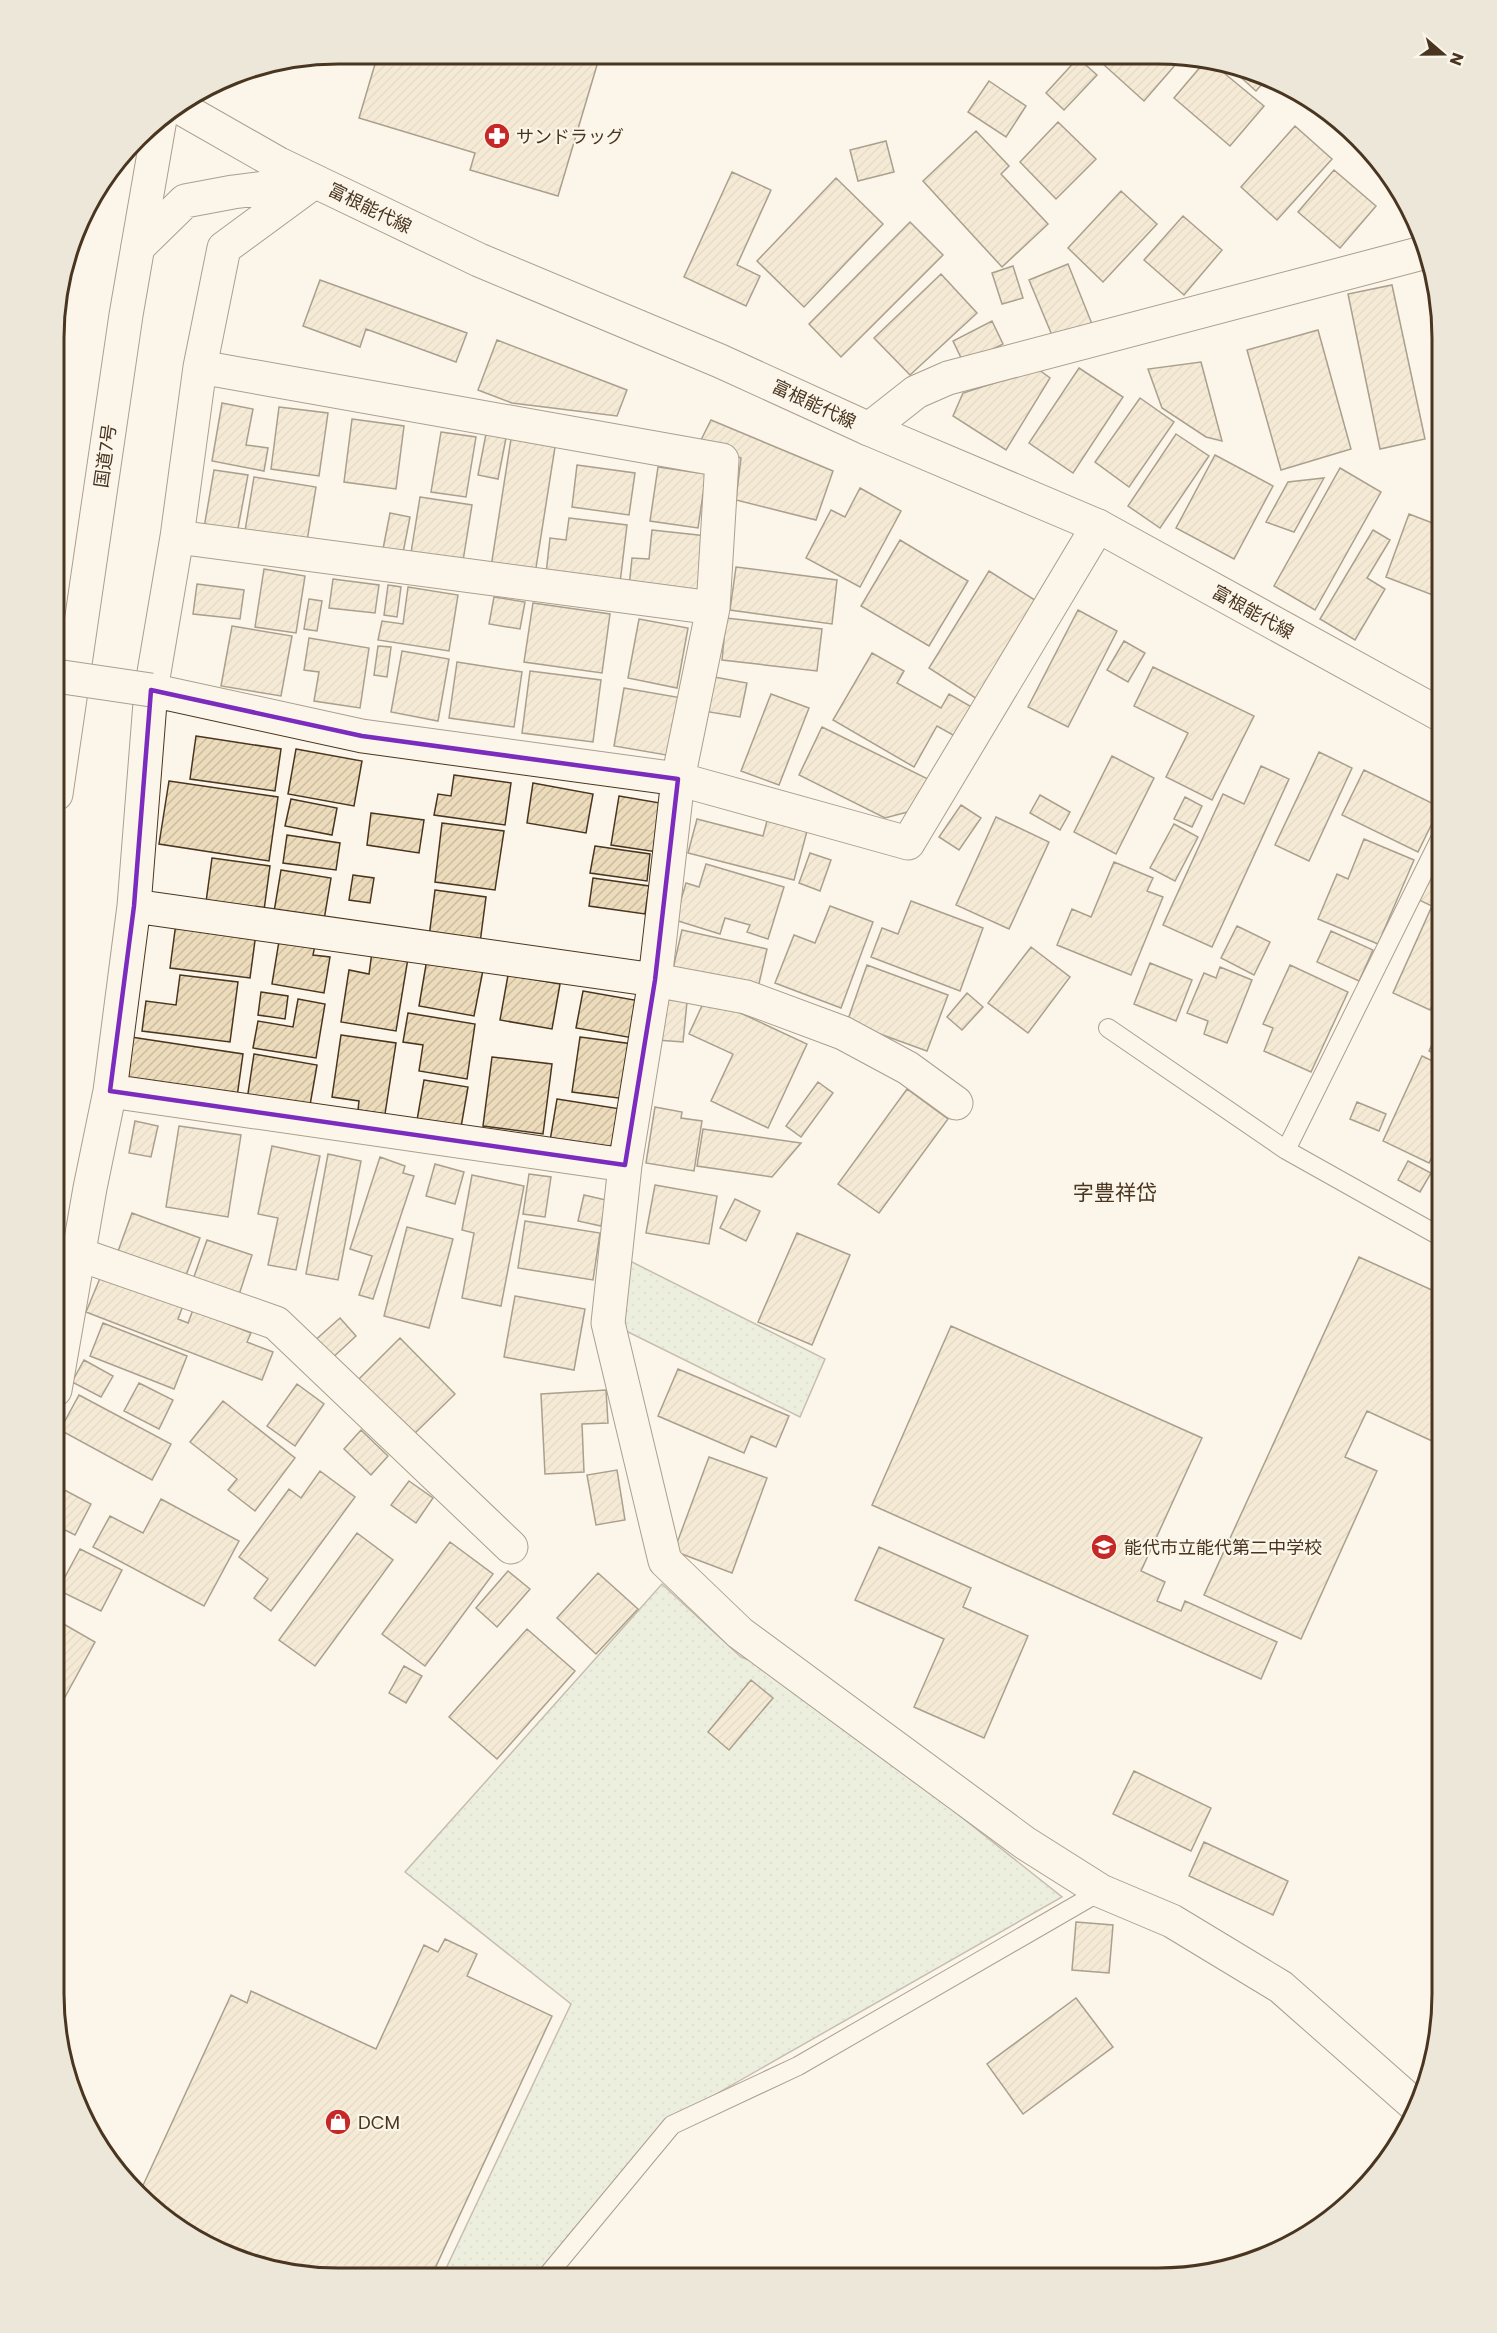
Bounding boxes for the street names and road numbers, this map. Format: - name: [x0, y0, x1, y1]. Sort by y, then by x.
- street label: 富根能代線: [324, 177, 416, 239]
- street label: 富根能代線: [768, 374, 860, 434]
- street label: 国道7号: [88, 423, 122, 489]
- street label: 富根能代線: [1208, 579, 1298, 645]

